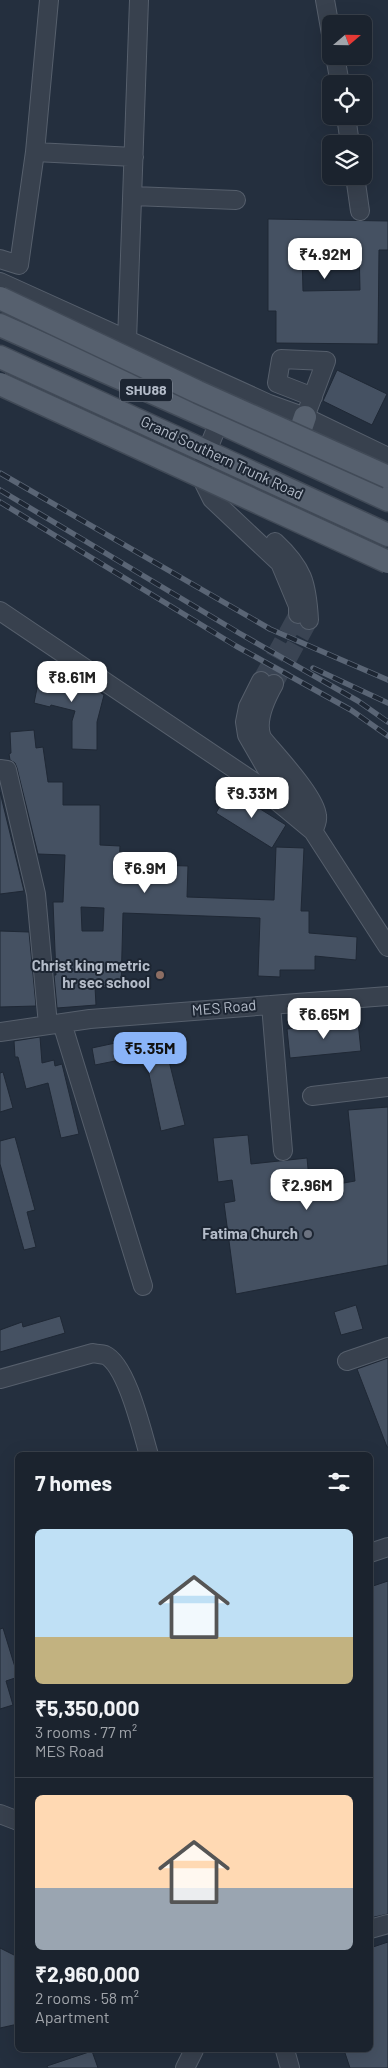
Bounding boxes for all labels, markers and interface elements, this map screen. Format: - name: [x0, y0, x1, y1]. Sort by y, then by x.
- north arrow: [322, 15, 372, 65]
- map controls: [322, 15, 372, 185]
- button: locate: [322, 75, 372, 125]
- button: layers: [322, 135, 372, 185]
- pin: ₹4.92M: [284, 238, 366, 280]
- text: ₹4.92M: [299, 244, 351, 263]
- road number: SHU88: [120, 378, 172, 402]
- street label: Grand Southern Trunk Road: [138, 411, 307, 503]
- pin: ₹8.61M: [31, 660, 113, 703]
- text: ₹8.61M: [48, 667, 96, 686]
- pin: ₹9.33M: [211, 776, 293, 819]
- text: ₹9.33M: [227, 783, 277, 802]
- pin: ₹6.9M: [110, 852, 180, 894]
- text: ₹6.9M: [124, 858, 166, 877]
- place label: Christ king metric hr sec school: [32, 956, 150, 991]
- marker: Christ king metric hr sec school: [154, 969, 166, 981]
- street label: MES Road: [191, 995, 257, 1019]
- pin: ₹6.65M: [283, 998, 365, 1040]
- text: ₹6.65M: [299, 1004, 349, 1023]
- pin: ₹5.35M: [109, 1032, 191, 1074]
- text: ₹5.35M: [125, 1038, 175, 1057]
- pin: ₹2.96M: [266, 1168, 348, 1211]
- text: ₹2.96M: [282, 1175, 332, 1194]
- place label: Fatima Church: [202, 1224, 298, 1242]
- marker: Fatima Church: [302, 1228, 314, 1240]
- icon: filters: [325, 1468, 353, 1496]
- text: 7 homes: [35, 1470, 112, 1495]
- icon: home: [149, 1562, 239, 1652]
- text: ₹5,350,000: [35, 1695, 139, 1720]
- text: 3 rooms · 77 m²: [35, 1722, 137, 1741]
- text: MES Road: [35, 1741, 104, 1760]
- icon: home: [149, 1827, 239, 1917]
- text: ₹2,960,000: [35, 1961, 140, 1986]
- text: 2 rooms · 58 m²: [35, 1988, 139, 2007]
- text: Apartment: [35, 2007, 110, 2026]

